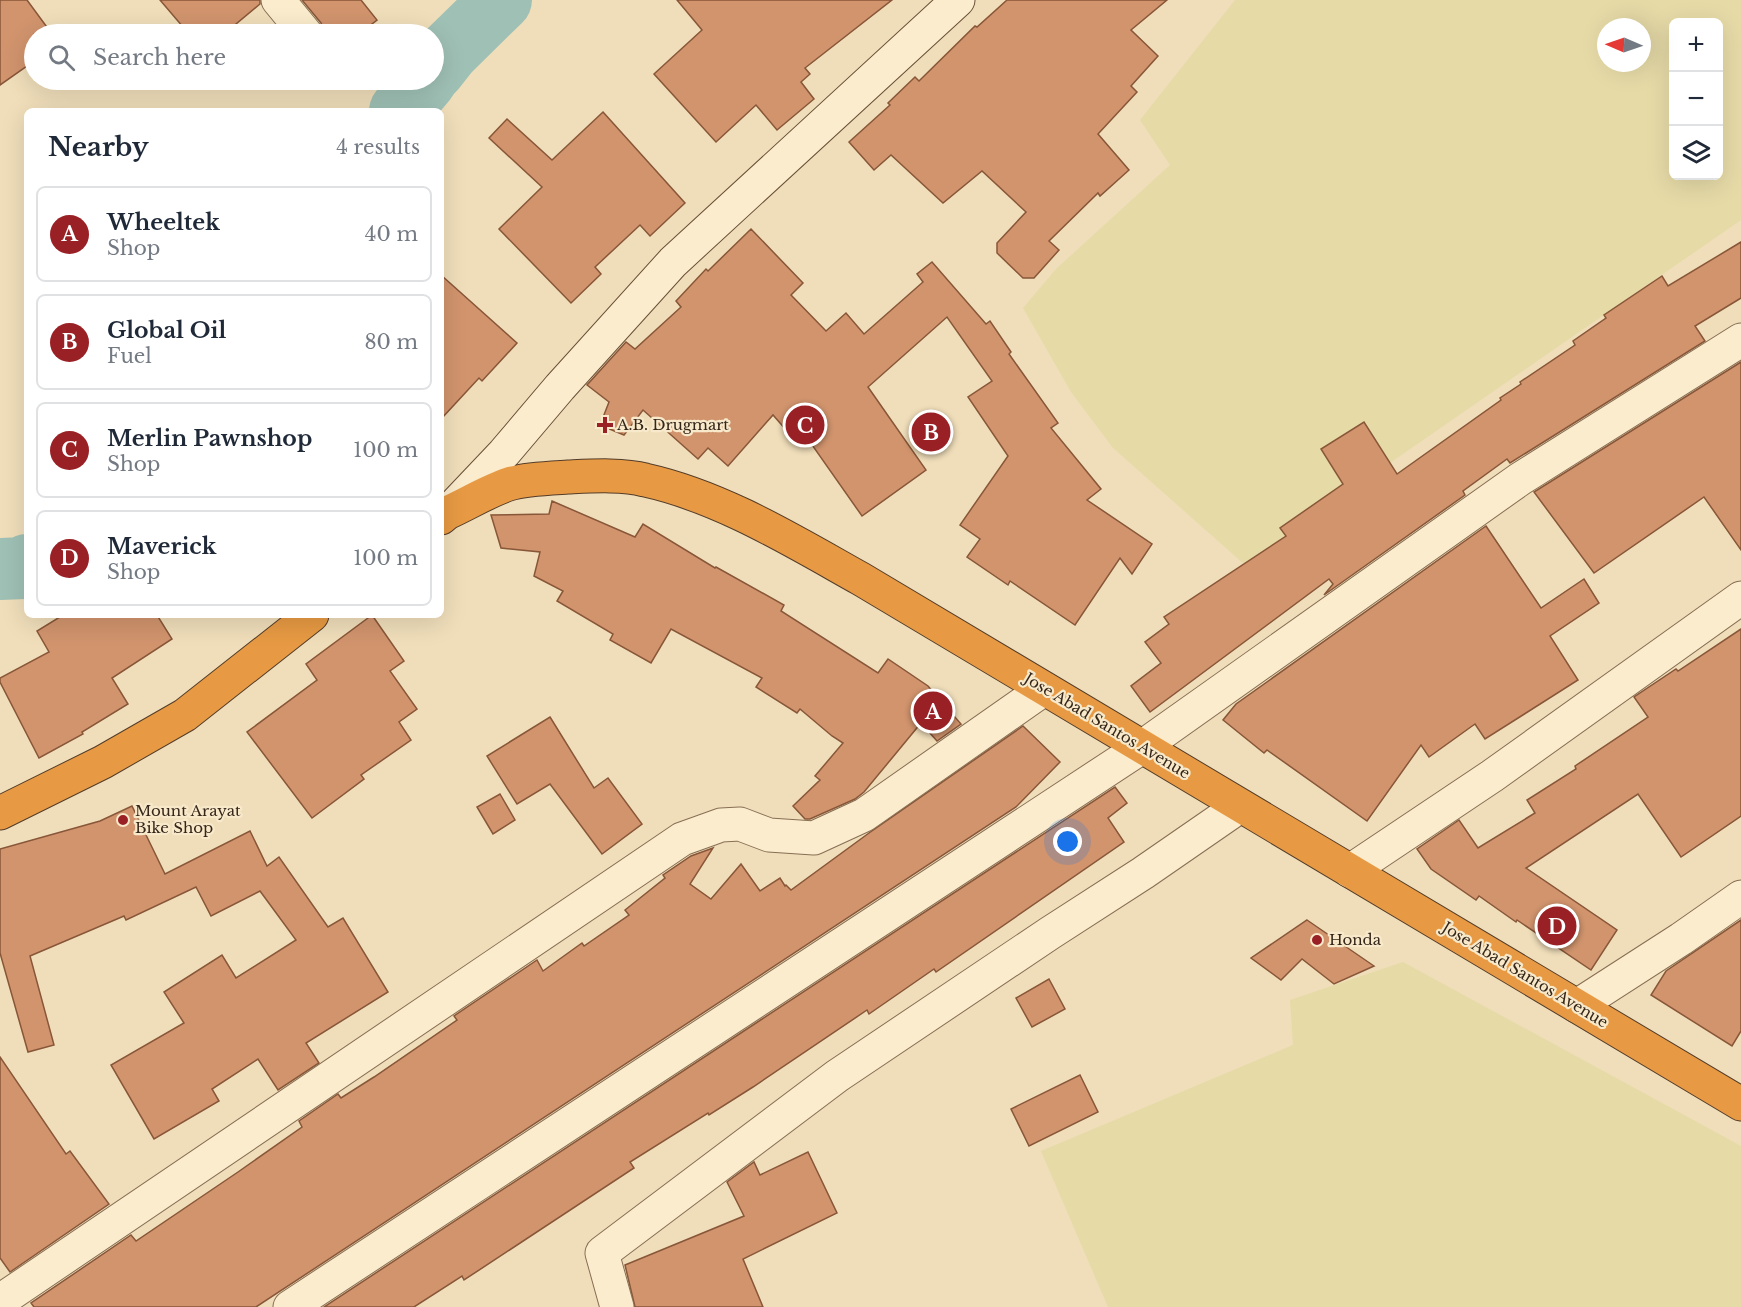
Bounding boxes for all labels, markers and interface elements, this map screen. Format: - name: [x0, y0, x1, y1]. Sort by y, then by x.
- north arrow: [1597, 18, 1651, 72]
- map controls: [1669, 18, 1723, 180]
- button: +: [1669, 18, 1723, 72]
- search box: [24, 24, 444, 90]
- icon: search: [45, 41, 78, 74]
- text: Search here: [93, 44, 226, 71]
- button: −: [1669, 72, 1723, 126]
- button: layers: [1669, 126, 1723, 180]
- text: Nearby: [48, 131, 149, 163]
- text: 4 results: [336, 135, 420, 159]
- text: Wheeltek: [107, 209, 220, 236]
- text: A: [61, 222, 78, 246]
- text: 40 m: [365, 222, 418, 246]
- text: Shop: [107, 236, 160, 260]
- text: Global Oil: [107, 317, 226, 344]
- text: B: [62, 330, 77, 354]
- text: 80 m: [364, 330, 418, 354]
- text: Fuel: [107, 344, 152, 368]
- pin: C: [786, 402, 824, 448]
- pin: B: [912, 410, 950, 454]
- place label: A.B. Drugmart: [616, 415, 729, 434]
- marker: A.B. Drugmart: [598, 418, 612, 432]
- text: Merlin Pawnshop: [107, 425, 312, 452]
- text: C: [61, 438, 78, 462]
- text: 100 m: [353, 438, 418, 462]
- text: Shop: [107, 452, 160, 476]
- text: Maverick: [107, 533, 216, 560]
- text: D: [60, 546, 79, 570]
- text: 100 m: [353, 546, 418, 570]
- text: Shop: [107, 560, 160, 584]
- street label: Jose Abad Santos Avenue: [1019, 667, 1194, 783]
- pin: A: [914, 688, 952, 734]
- place label: Mount Arayat Bike Shop: [135, 801, 241, 837]
- marker: Mount Arayat Bike Shop: [116, 813, 130, 827]
- your location: [1053, 827, 1082, 856]
- pin: D: [1538, 904, 1576, 948]
- street label: Jose Abad Santos Avenue: [1437, 916, 1612, 1032]
- place label: Honda: [1329, 930, 1382, 949]
- marker: Honda: [1310, 933, 1324, 947]

